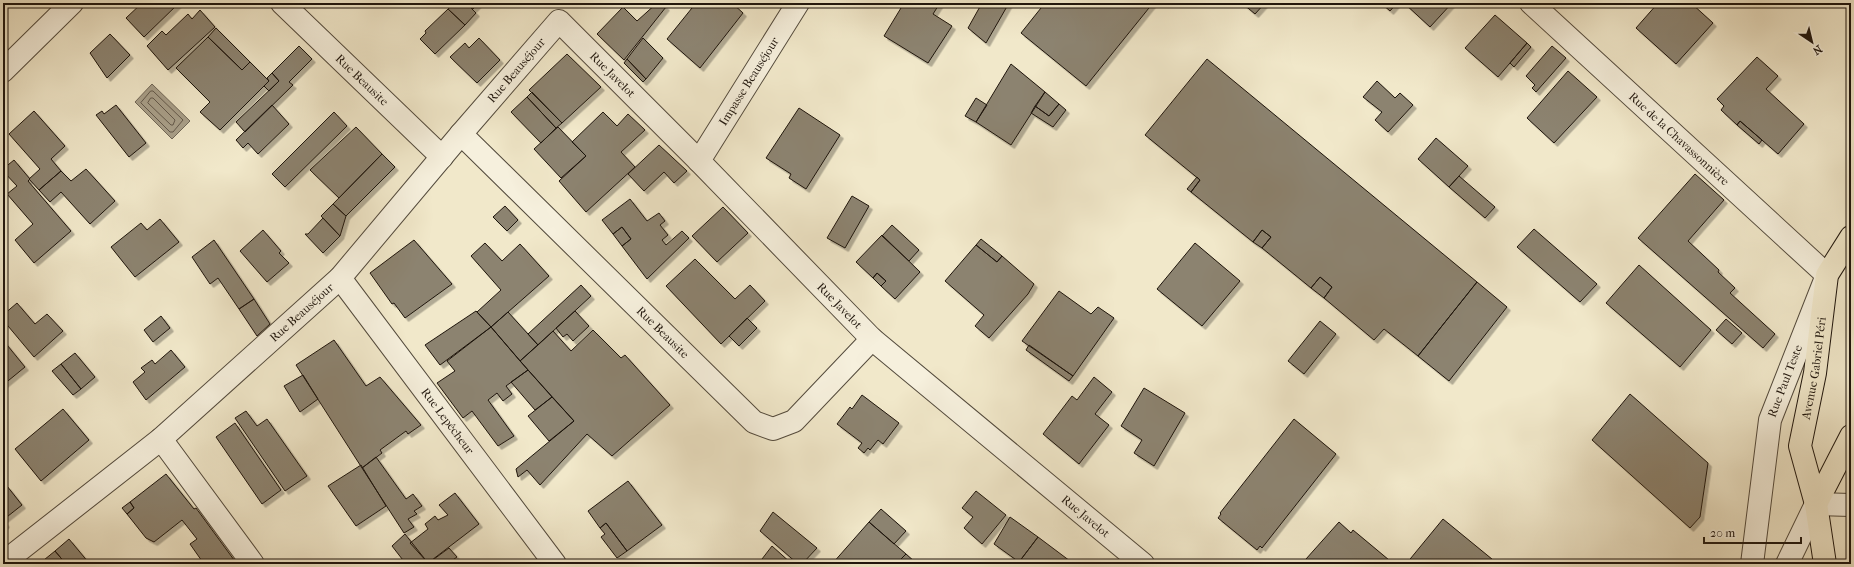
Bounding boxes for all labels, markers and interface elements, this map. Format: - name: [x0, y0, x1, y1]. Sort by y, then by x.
- north arrow: [1792, 22, 1832, 62]
- street label: Rue Beauséjour: [484, 34, 549, 106]
- street label: Impasse Beauséjour: [716, 34, 782, 128]
- text: N: [1810, 42, 1825, 58]
- street label: Rue Javelot: [587, 49, 639, 101]
- street label: Rue Beausite: [333, 51, 391, 109]
- street label: Rue de la Chavassonnière: [1626, 89, 1732, 189]
- street label: Rue Beauséjour: [267, 280, 337, 345]
- street label: Rue Javelot: [814, 280, 866, 332]
- street label: Rue Beausite: [634, 304, 692, 361]
- street label: Avenue Gabriel Péri: [1798, 316, 1829, 422]
- street label: Rue Paul Teste: [1765, 343, 1805, 419]
- street label: Rue Lepêcheur: [418, 385, 478, 458]
- street label: Rue Javelot: [1058, 492, 1113, 541]
- scale bar: [1704, 519, 1801, 545]
- text: 20 m: [1710, 526, 1735, 540]

